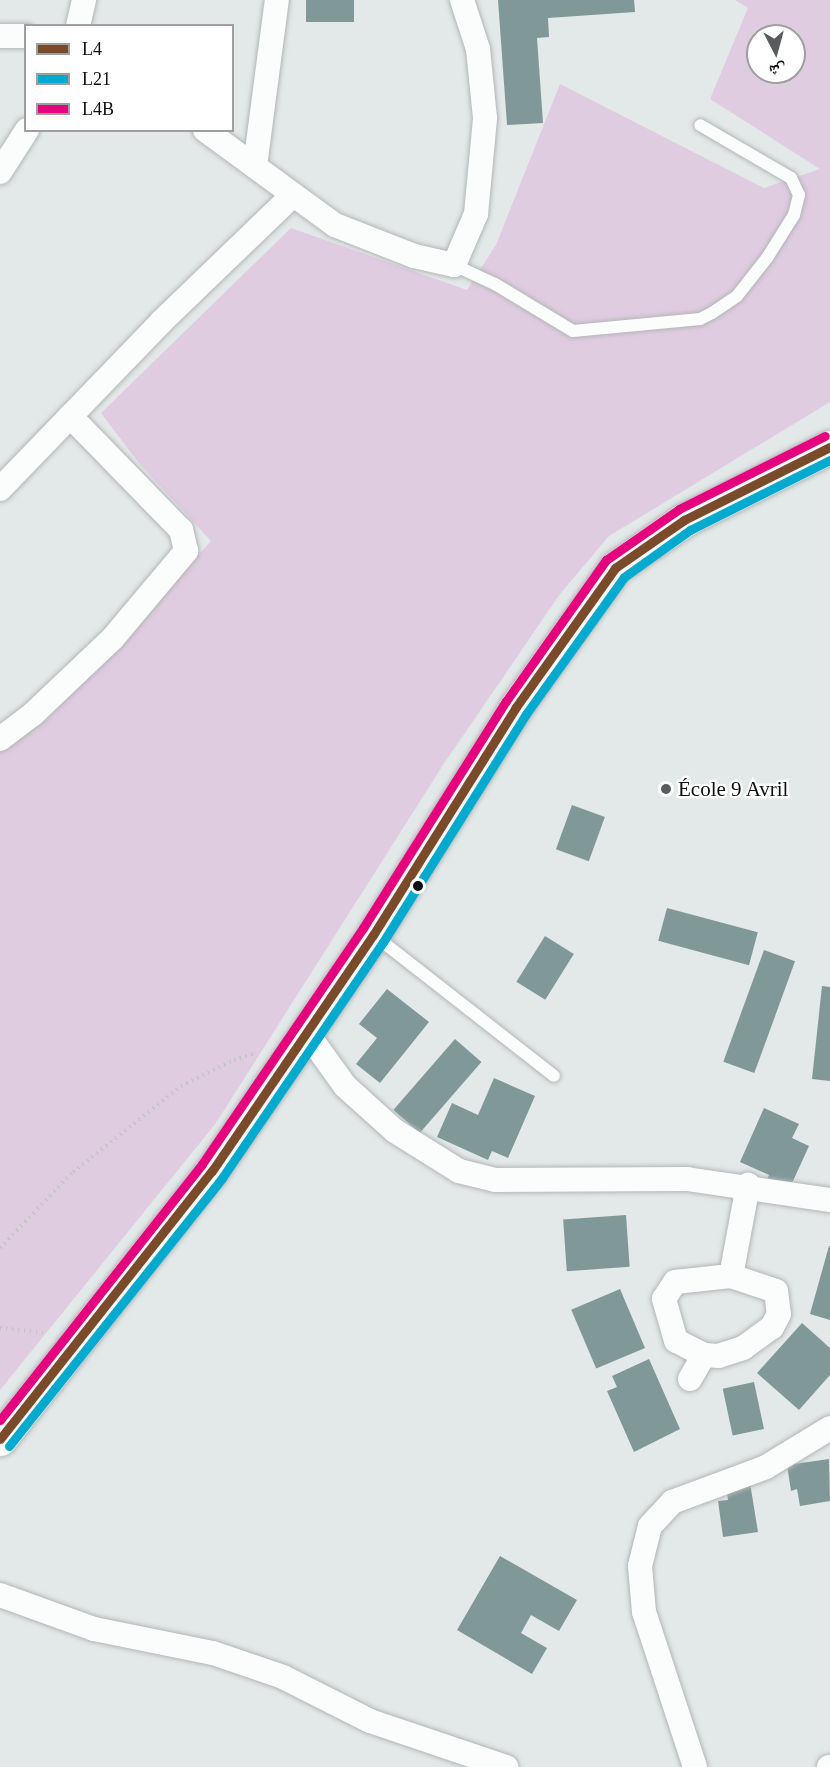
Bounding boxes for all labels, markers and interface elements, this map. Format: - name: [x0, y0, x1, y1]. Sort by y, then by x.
- legend: [24, 24, 234, 132]
- north arrow: [746, 24, 806, 84]
- text: L4: [82, 39, 102, 59]
- text: ش: [768, 61, 787, 80]
- text: L21: [82, 69, 111, 89]
- text: L4B: [82, 99, 114, 119]
- place label: École 9 Avril: [678, 776, 790, 802]
- marker: École 9 Avril: [659, 782, 673, 796]
- unlabelled marker: [412, 880, 424, 892]

